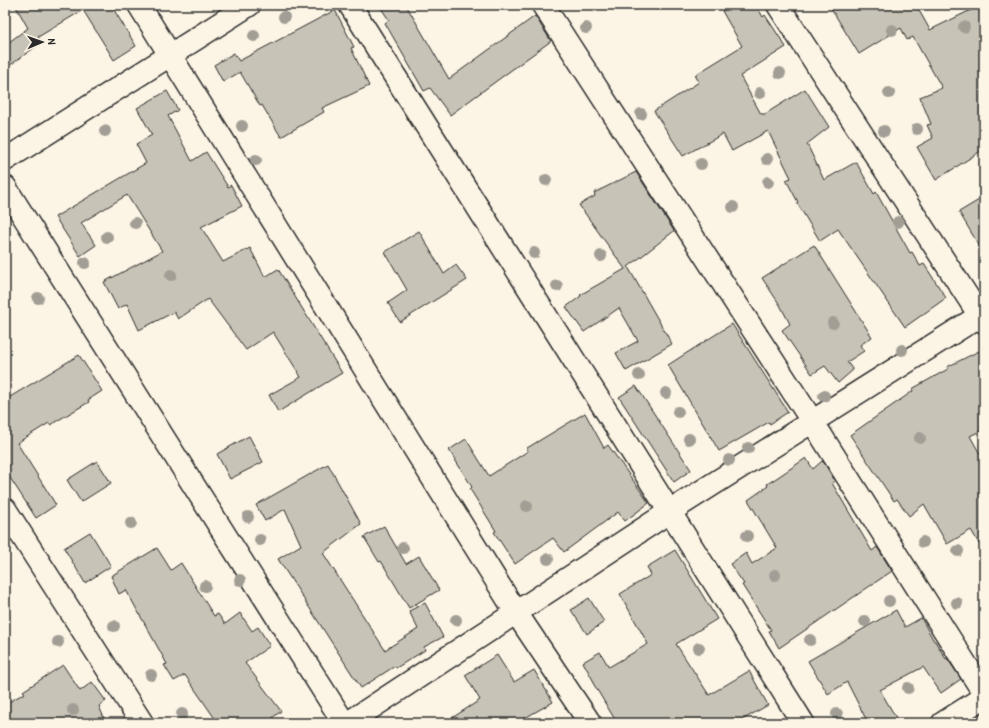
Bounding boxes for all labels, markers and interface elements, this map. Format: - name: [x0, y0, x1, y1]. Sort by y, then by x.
- north arrow: [22, 22, 62, 62]
- text: N: [45, 38, 59, 45]

